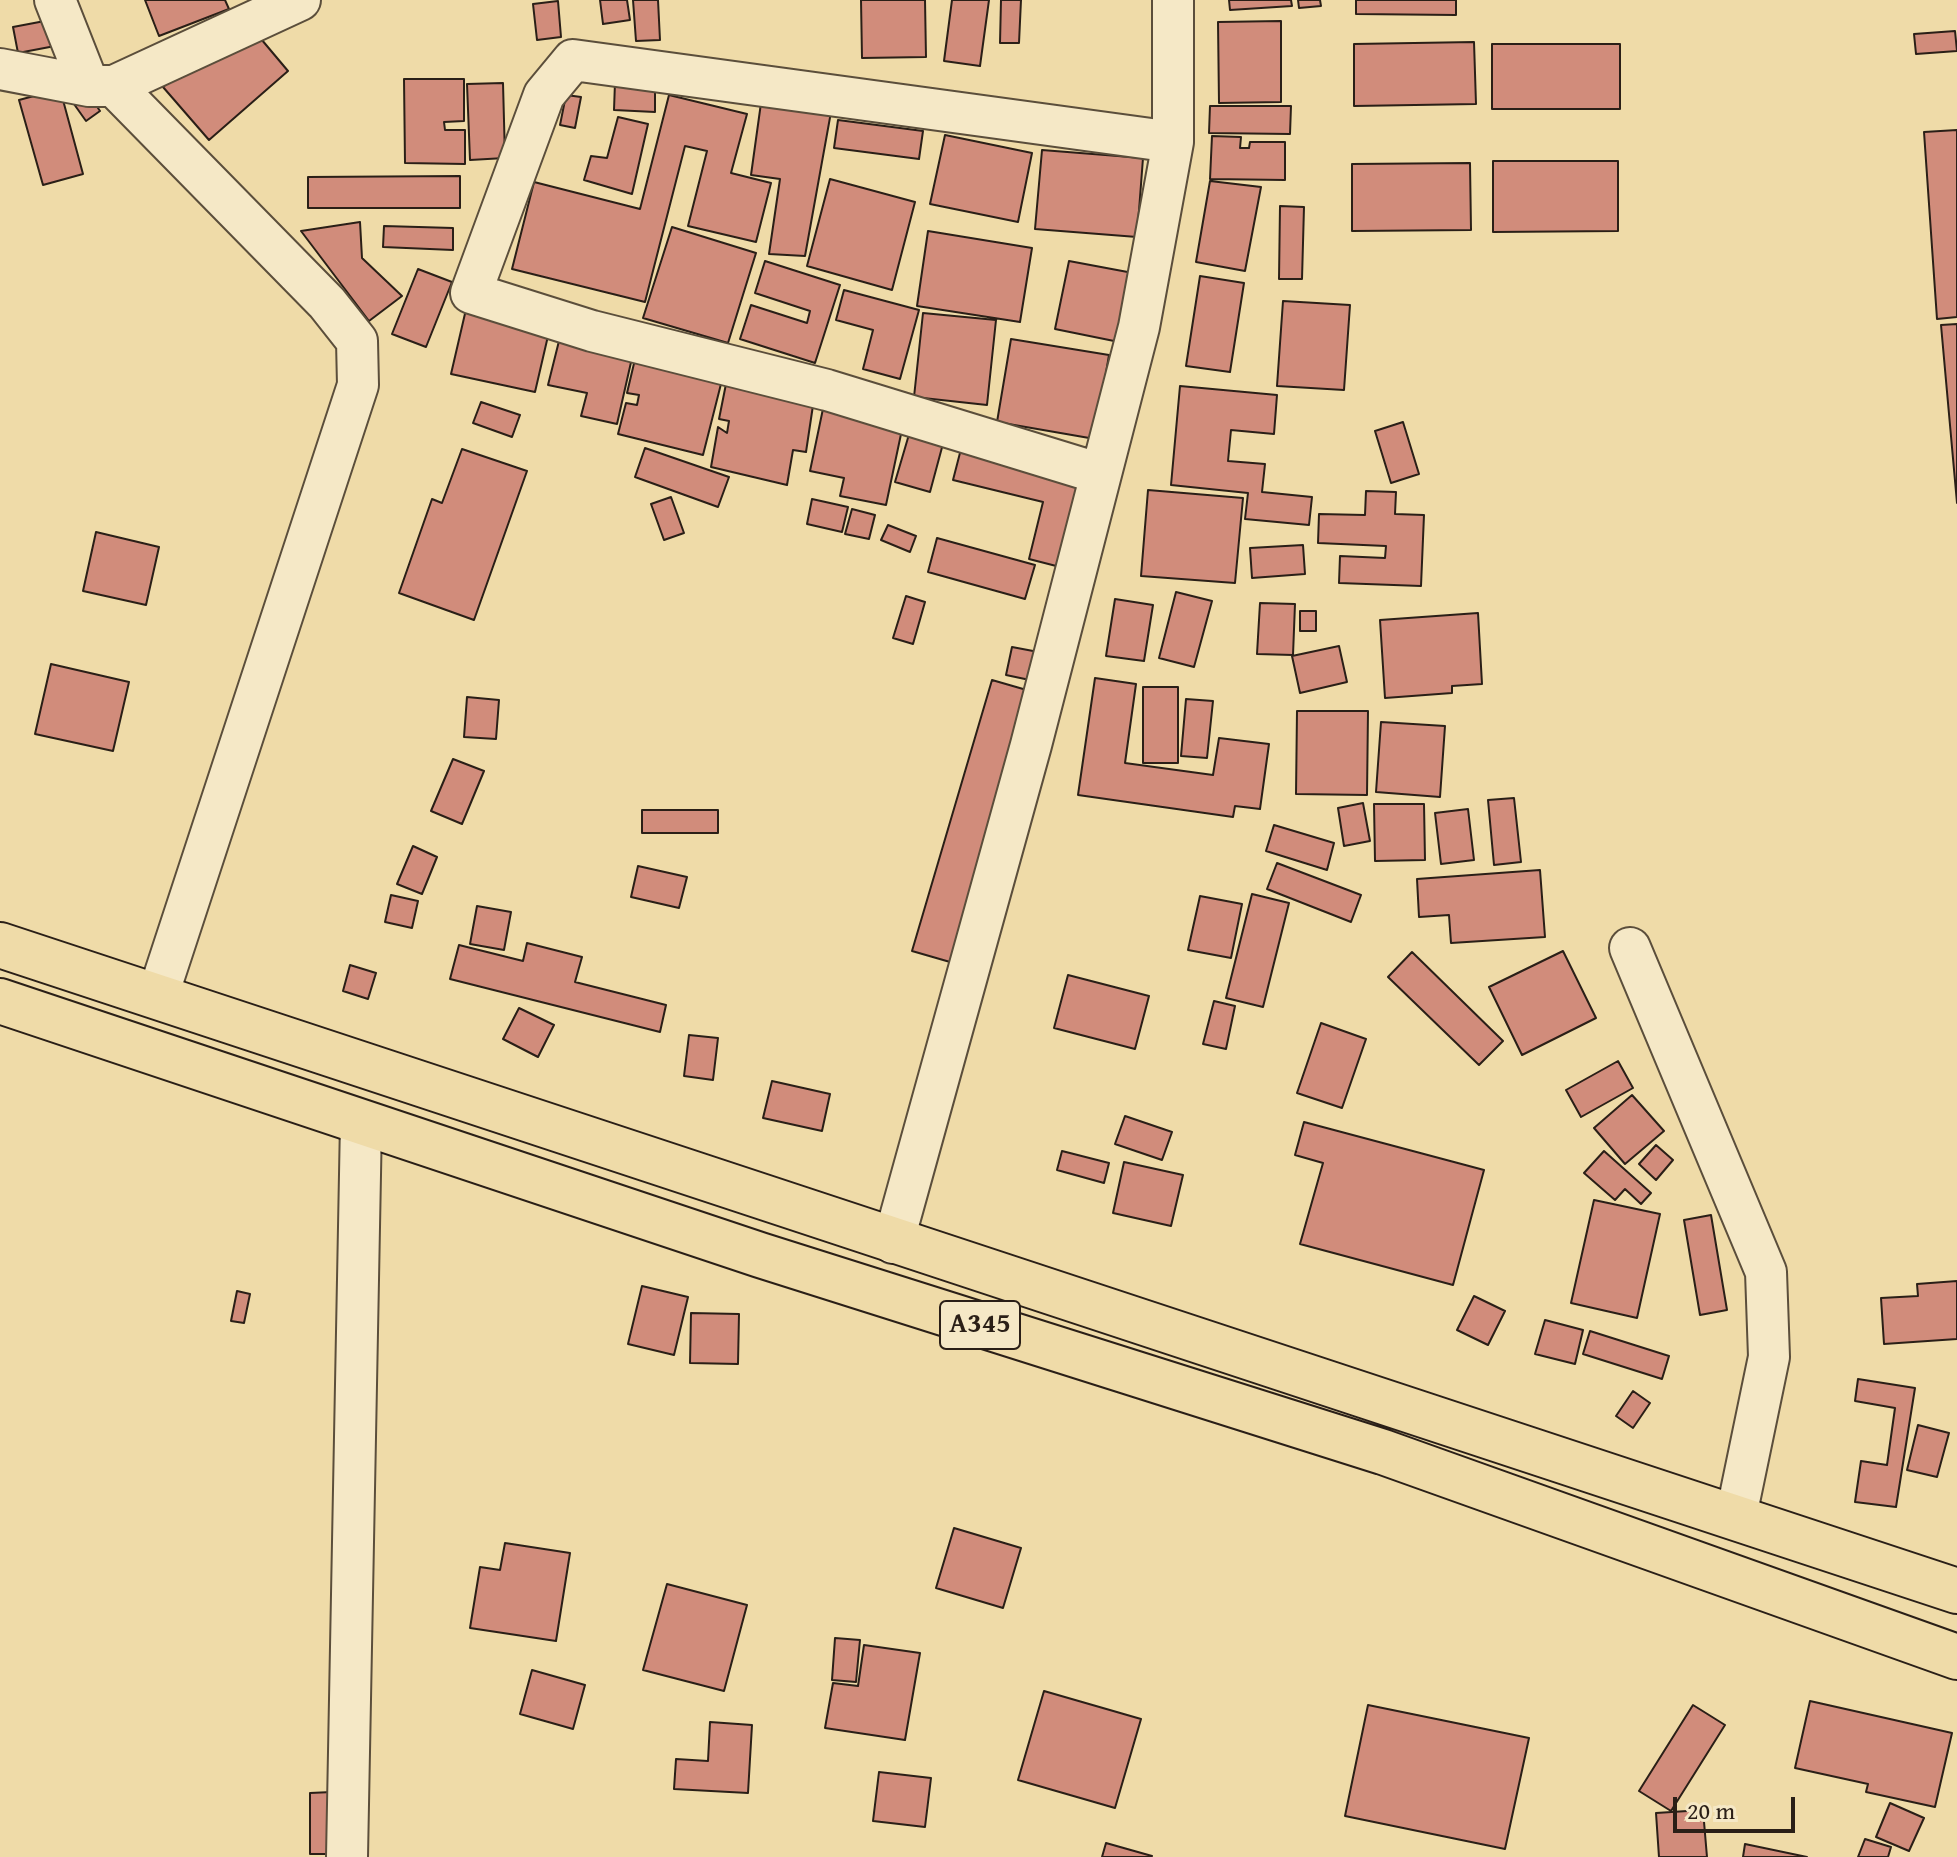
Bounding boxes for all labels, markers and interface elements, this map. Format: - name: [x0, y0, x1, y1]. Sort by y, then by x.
- road number: A345: [940, 1301, 1020, 1349]
- scale bar: [1677, 1781, 1799, 1831]
- text: 20 m: [1687, 1793, 1735, 1828]

